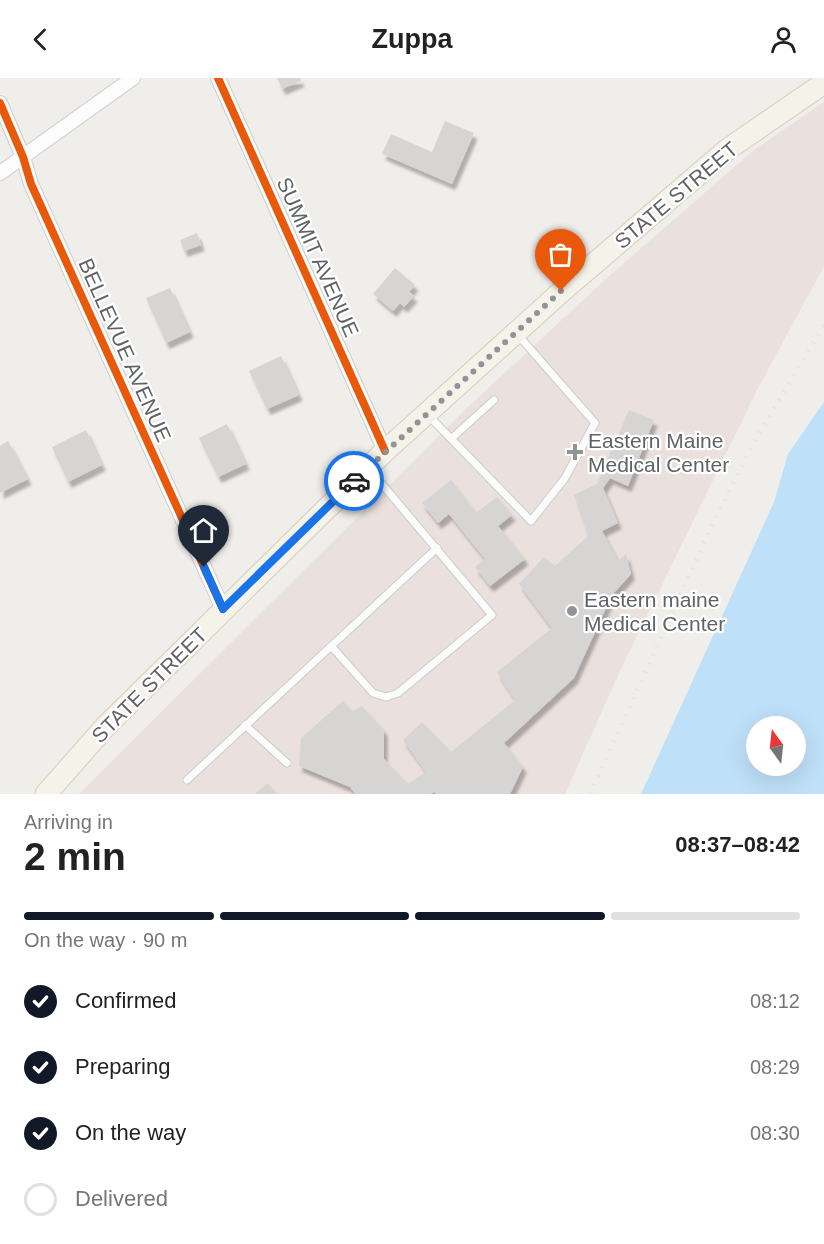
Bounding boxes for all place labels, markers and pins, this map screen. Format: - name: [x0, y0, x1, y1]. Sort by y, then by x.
- pin: [535, 229, 586, 291]
- place label: Eastern Maine Medical Center: [588, 429, 729, 476]
- marker: Eastern Maine Medical Center: [566, 443, 584, 461]
- pin: [178, 505, 229, 567]
- place label: Eastern maine Medical Center: [584, 588, 725, 635]
- marker: Eastern maine Medical Center: [565, 604, 579, 618]

